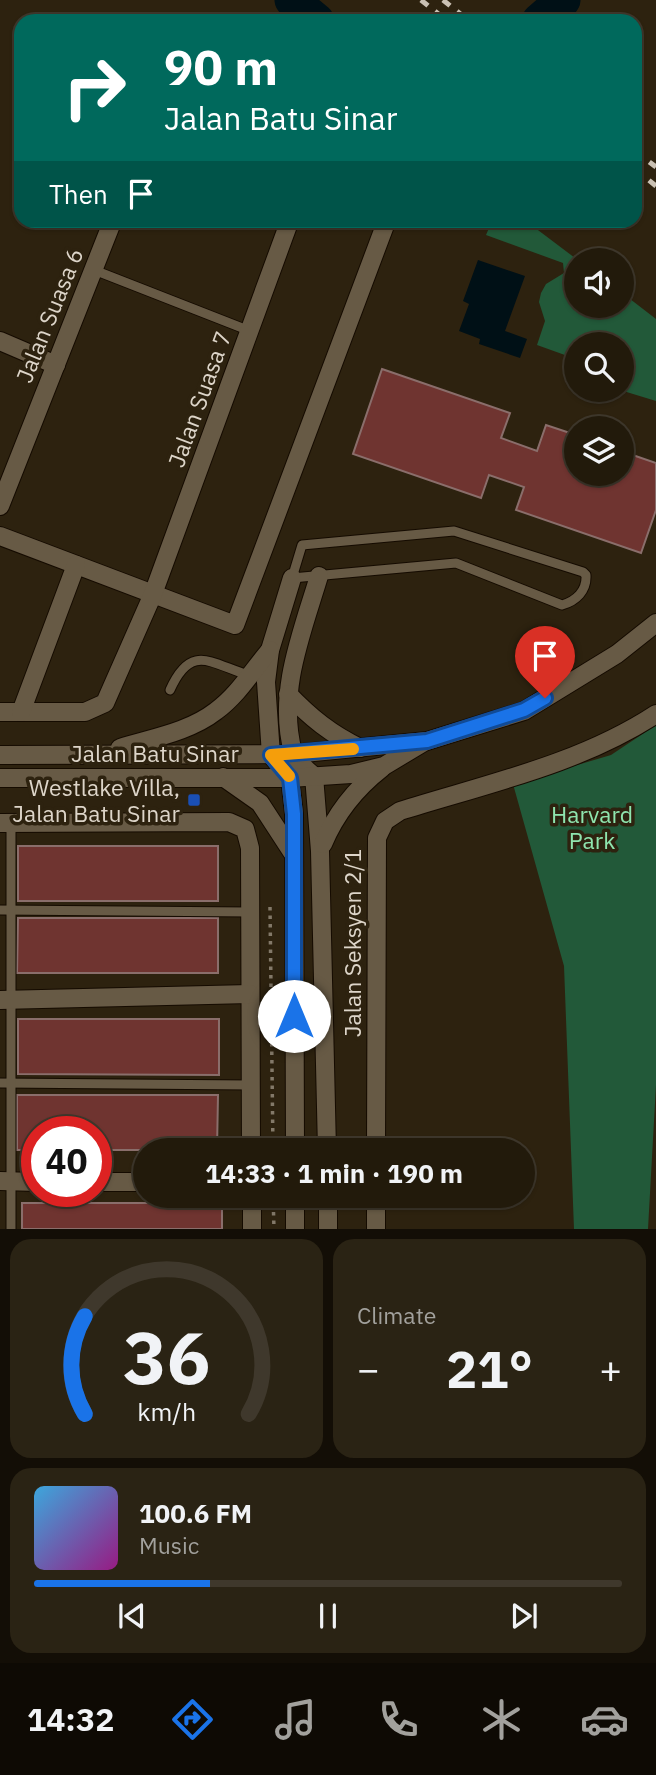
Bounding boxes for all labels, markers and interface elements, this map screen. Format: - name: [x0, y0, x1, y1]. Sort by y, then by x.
- text: 90 m: [164, 35, 278, 98]
- icon: right: [49, 42, 140, 133]
- text: Jalan Batu Sinar: [164, 97, 397, 139]
- icon: arrive: [122, 175, 160, 213]
- text: Then: [49, 177, 108, 211]
- street label: Jalan Suasa 6: [8, 243, 90, 387]
- map controls: [564, 248, 634, 486]
- button: sound: [564, 248, 634, 318]
- street label: Jalan Suasa 7: [161, 327, 237, 471]
- button: search: [564, 332, 634, 402]
- button: layers: [564, 416, 634, 486]
- pin: [515, 626, 575, 698]
- icon: arrive: [526, 637, 564, 675]
- street label: Jalan Batu Sinar: [71, 738, 239, 768]
- place label: Westlake Villa, Jalan Batu Sinar: [12, 772, 181, 828]
- marker: Westlake Villa, Jalan Batu Sinar: [186, 792, 202, 808]
- park label: Harvard Park: [551, 799, 633, 855]
- street label: Jalan Seksyen 2/1: [337, 849, 367, 1037]
- position arrow: [257, 979, 331, 1053]
- speed limit sign: 40: [21, 1116, 112, 1207]
- text: 14:33 · 1 min · 190 m: [205, 1156, 463, 1190]
- text: Climate: [357, 1300, 436, 1330]
- text: 36: [123, 1310, 210, 1405]
- text: 21°: [446, 1335, 533, 1402]
- text: −: [357, 1344, 380, 1393]
- text: +: [599, 1344, 622, 1393]
- text: km/h: [137, 1395, 196, 1428]
- text: 100.6 FM: [139, 1496, 252, 1530]
- text: Music: [139, 1530, 199, 1560]
- icon: previous: [113, 1597, 151, 1635]
- icon: pause: [309, 1597, 347, 1635]
- icon: next: [505, 1597, 543, 1635]
- icon: directions: [168, 1695, 217, 1744]
- icon: music: [271, 1695, 320, 1744]
- icon: phone: [374, 1695, 423, 1744]
- icon: climate: [477, 1695, 526, 1744]
- icon: car: [580, 1695, 629, 1744]
- text: 14:32: [27, 1698, 114, 1740]

